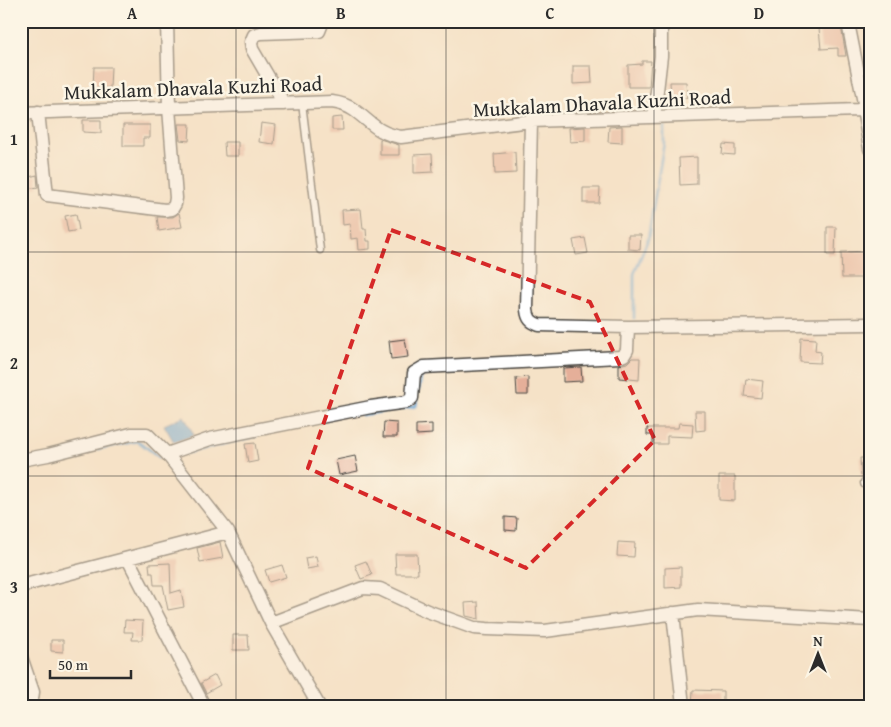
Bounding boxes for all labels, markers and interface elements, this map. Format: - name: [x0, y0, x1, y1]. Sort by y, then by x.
- text: A: [127, 1, 138, 25]
- text: B: [336, 1, 346, 25]
- text: C: [545, 1, 555, 25]
- text: D: [754, 1, 764, 25]
- street label: Mukkalam Dhavala Kuzhi Road: [63, 68, 323, 106]
- street label: Mukkalam Dhavala Kuzhi Road: [472, 81, 732, 124]
- text: 1: [10, 127, 18, 151]
- text: 2: [10, 351, 18, 375]
- text: 3: [10, 575, 18, 599]
- north arrow: [794, 630, 844, 680]
- text: N: [813, 631, 823, 651]
- scale bar: [50, 647, 131, 679]
- text: 50 m: [58, 654, 89, 675]

